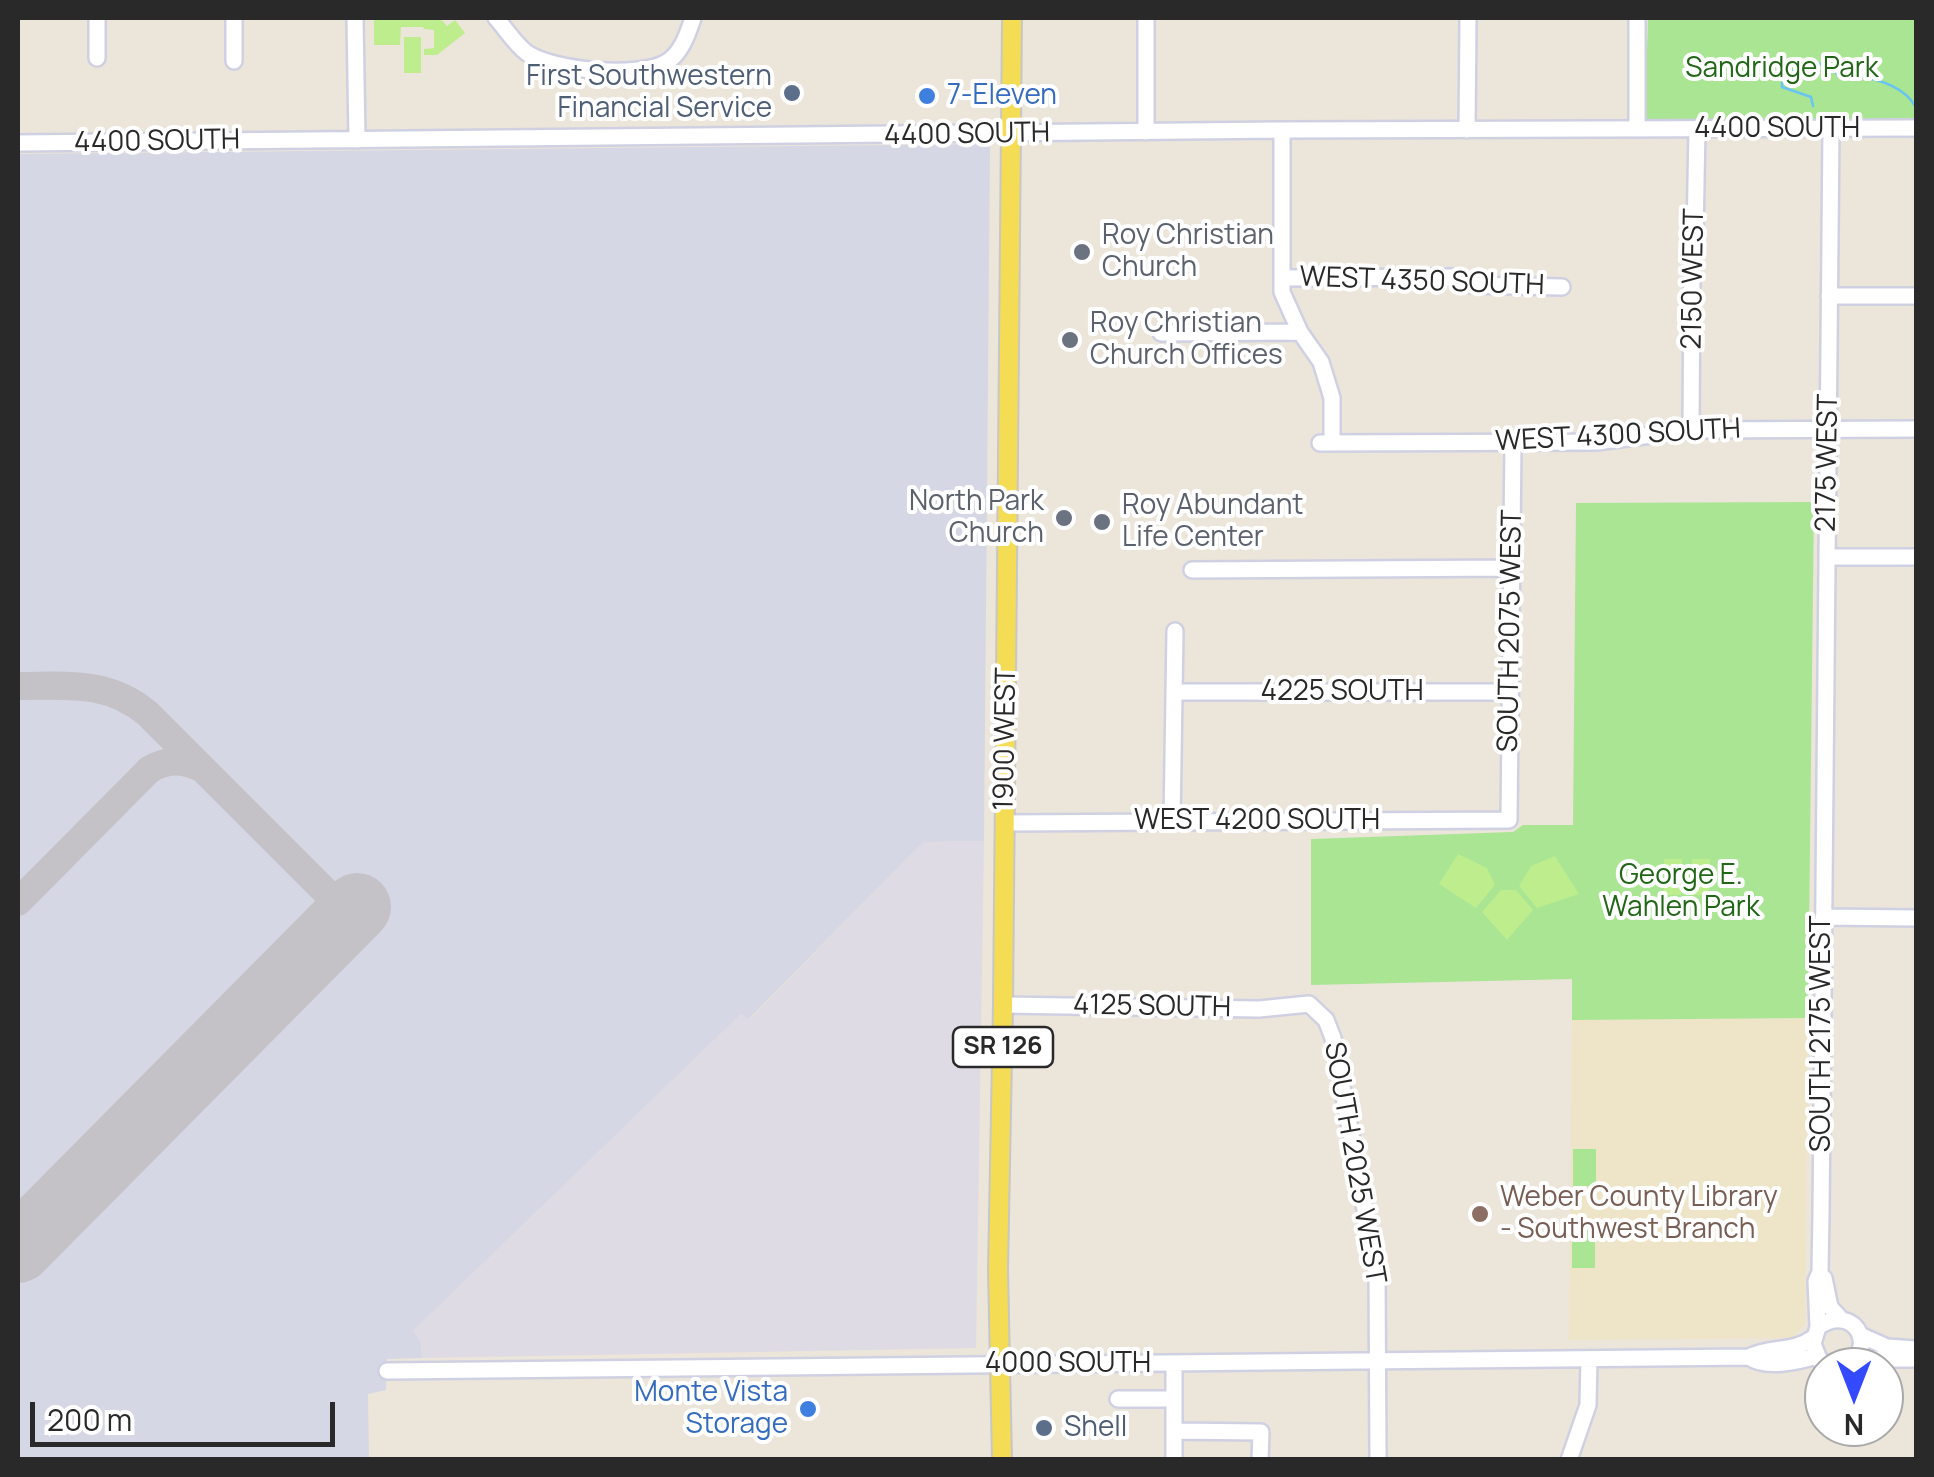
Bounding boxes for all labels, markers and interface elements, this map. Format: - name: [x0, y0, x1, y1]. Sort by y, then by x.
- park label: Sandridge Park: [1685, 52, 1879, 86]
- place label: First Southwestern Financial Service: [526, 60, 772, 126]
- place label: 7-Eleven: [947, 79, 1057, 113]
- marker: First Southwestern Financial Service: [781, 82, 803, 104]
- marker: 7-Eleven: [916, 85, 938, 107]
- street label: 4400 SOUTH: [1694, 112, 1860, 146]
- street label: 4400 SOUTH: [884, 117, 1050, 153]
- street label: 4400 SOUTH: [74, 124, 240, 160]
- street label: 2150 WEST: [1676, 208, 1712, 350]
- place label: Roy Christian Church: [1102, 219, 1274, 285]
- marker: Roy Christian Church: [1071, 241, 1093, 263]
- street label: WEST 4350 SOUTH: [1299, 261, 1545, 303]
- place label: Roy Christian Church Offices: [1090, 307, 1283, 373]
- marker: Roy Christian Church Offices: [1059, 329, 1081, 351]
- street label: 2175 WEST: [1810, 394, 1846, 532]
- street label: WEST 4300 SOUTH: [1494, 413, 1742, 459]
- place label: North Park Church: [909, 485, 1044, 551]
- place label: Roy Abundant Life Center: [1122, 489, 1304, 555]
- marker: North Park Church: [1053, 507, 1075, 529]
- street label: SOUTH 2075 WEST: [1492, 509, 1530, 753]
- marker: Roy Abundant Life Center: [1091, 511, 1113, 533]
- street label: 1900 WEST: [988, 667, 1024, 811]
- street label: 4225 SOUTH: [1260, 675, 1424, 709]
- street label: WEST 4200 SOUTH: [1134, 804, 1380, 838]
- park label: George E. Wahlen Park: [1602, 859, 1760, 925]
- street label: SOUTH 2175 WEST: [1805, 916, 1839, 1152]
- street label: 4125 SOUTH: [1073, 989, 1231, 1025]
- road number: SR 126: [953, 1027, 1053, 1067]
- street label: SOUTH 2025 WEST: [1316, 1040, 1392, 1286]
- place label: Weber County Library - Southwest Branch: [1500, 1181, 1778, 1247]
- marker: Weber County Library - Southwest Branch: [1469, 1203, 1491, 1225]
- street label: 4000 SOUTH: [985, 1347, 1151, 1381]
- north arrow: [1804, 1347, 1904, 1447]
- place label: Monte Vista Storage: [634, 1376, 788, 1442]
- scale bar: [35, 1382, 340, 1444]
- marker: Monte Vista Storage: [797, 1398, 819, 1420]
- text: 200 m: [47, 1399, 132, 1440]
- text: N: [1844, 1406, 1864, 1444]
- place label: Shell: [1064, 1411, 1127, 1445]
- marker: Shell: [1033, 1417, 1055, 1439]

